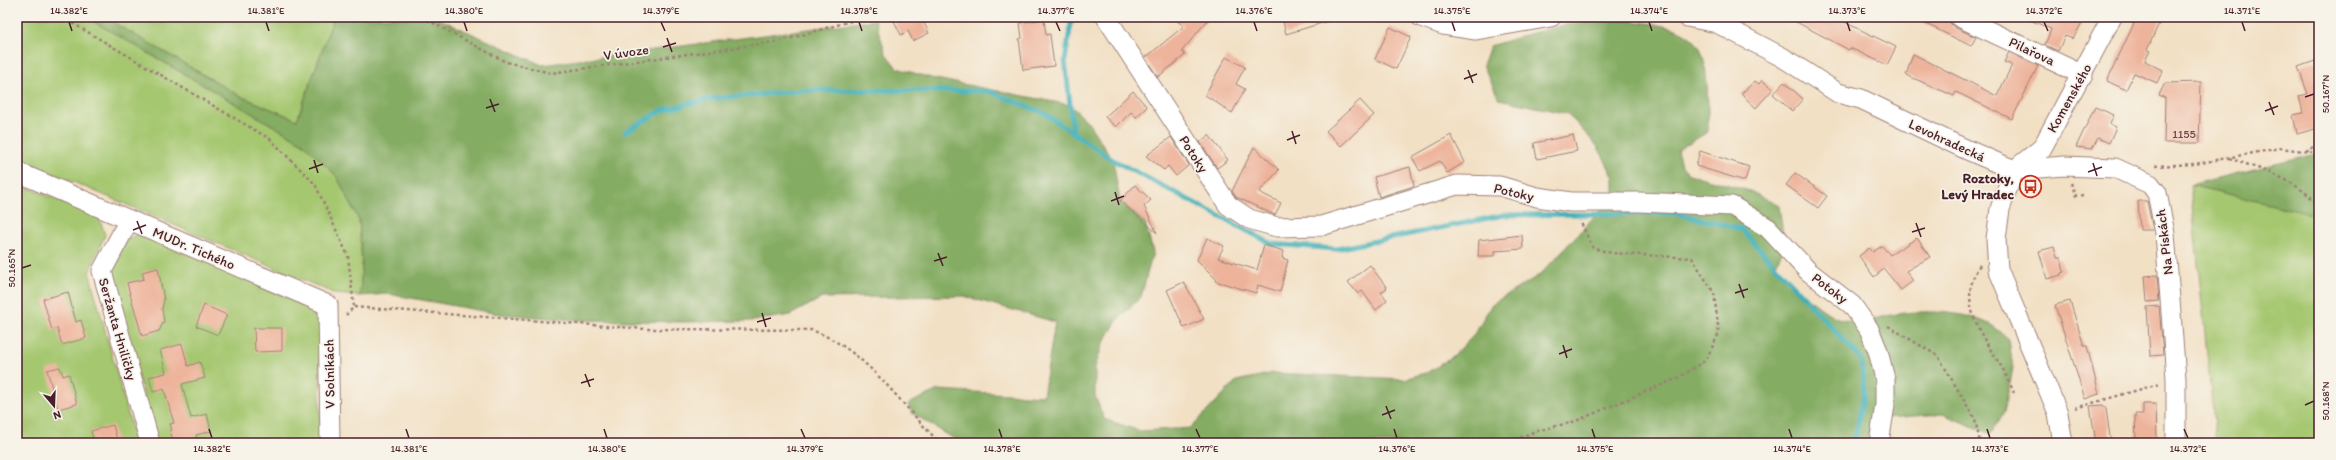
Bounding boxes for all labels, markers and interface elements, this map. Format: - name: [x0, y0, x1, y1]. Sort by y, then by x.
- text: 14.382°E: [50, 4, 88, 17]
- text: 14.381°E: [247, 4, 285, 17]
- text: 14.380°E: [445, 4, 484, 17]
- text: 14.379°E: [642, 4, 680, 17]
- text: 14.378°E: [840, 4, 878, 17]
- text: 14.377°E: [1038, 4, 1075, 17]
- text: 14.376°E: [1235, 4, 1273, 17]
- text: 14.375°E: [1433, 4, 1471, 17]
- text: 14.374°E: [1630, 4, 1668, 17]
- text: 14.373°E: [1828, 4, 1866, 17]
- text: 14.372°E: [2025, 4, 2063, 17]
- text: 14.371°E: [2224, 4, 2261, 17]
- street label: Pilařova: [2006, 33, 2058, 70]
- street label: V úvoze: [602, 41, 650, 64]
- street label: Komenského: [2043, 61, 2095, 136]
- text: 50.167°N: [2319, 75, 2332, 113]
- street label: Levohradecká: [1906, 115, 1988, 166]
- house number: 1155: [2172, 127, 2196, 141]
- street label: Potoky: [1175, 133, 1212, 176]
- place label: Roztoky, Levý Hradec: [1941, 170, 2014, 203]
- bus stop icon: Roztoky, Levý Hradec: [2017, 173, 2043, 199]
- street label: Potoky: [1492, 180, 1536, 205]
- street label: Na Pískách: [2152, 208, 2177, 276]
- street label: MUDr. Tichého: [150, 223, 238, 273]
- text: 50.165°N: [5, 248, 18, 287]
- street label: Potoky: [1808, 269, 1851, 308]
- street label: Seržanta Hniličky: [95, 276, 140, 383]
- street label: V Solníkách: [320, 339, 339, 409]
- text: 50.168°N: [2319, 381, 2332, 420]
- north arrow: [34, 386, 74, 426]
- text: N: [51, 408, 63, 422]
- text: 14.382°E: [193, 442, 231, 455]
- text: 14.381°E: [390, 442, 428, 455]
- text: 14.380°E: [588, 442, 627, 455]
- text: 14.379°E: [786, 442, 824, 455]
- text: 14.378°E: [983, 442, 1021, 455]
- text: 14.377°E: [1182, 442, 1219, 455]
- text: 14.376°E: [1378, 442, 1416, 455]
- text: 14.375°E: [1576, 442, 1614, 455]
- text: 14.374°E: [1773, 442, 1811, 455]
- text: 14.373°E: [1971, 442, 2009, 455]
- text: 14.372°E: [2169, 442, 2207, 455]

